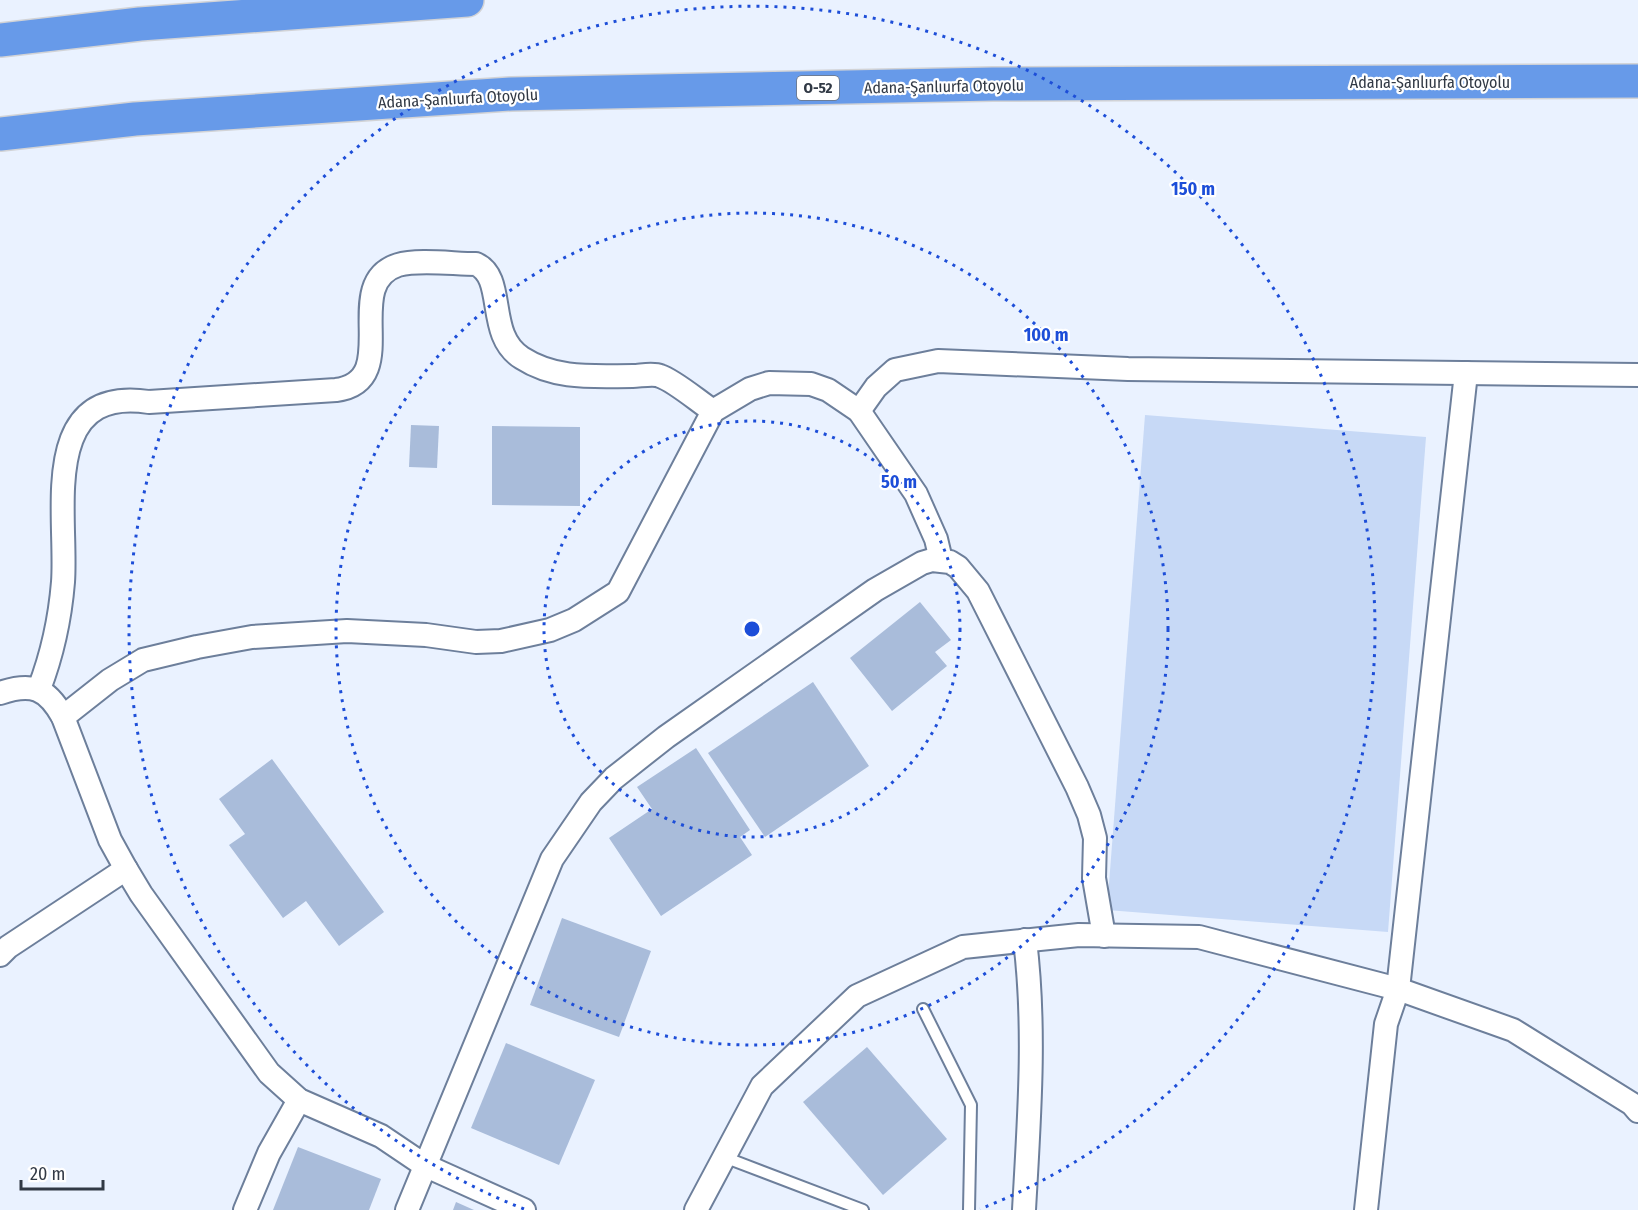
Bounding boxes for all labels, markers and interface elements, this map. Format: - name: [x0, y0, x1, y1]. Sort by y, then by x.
- street label: Adana-Şanlıurfa Otoyolu: [1350, 73, 1510, 92]
- road number: O-52: [797, 76, 839, 100]
- street label: Adana-Şanlıurfa Otoyolu: [864, 76, 1024, 97]
- street label: Adana-Şanlıurfa Otoyolu: [378, 85, 539, 112]
- text: 150 m: [1171, 178, 1215, 200]
- text: 100 m: [1024, 324, 1068, 346]
- text: 50 m: [881, 471, 917, 493]
- centre of rings: [742, 619, 762, 639]
- scale bar: [21, 1153, 104, 1191]
- text: 20 m: [30, 1163, 65, 1185]

